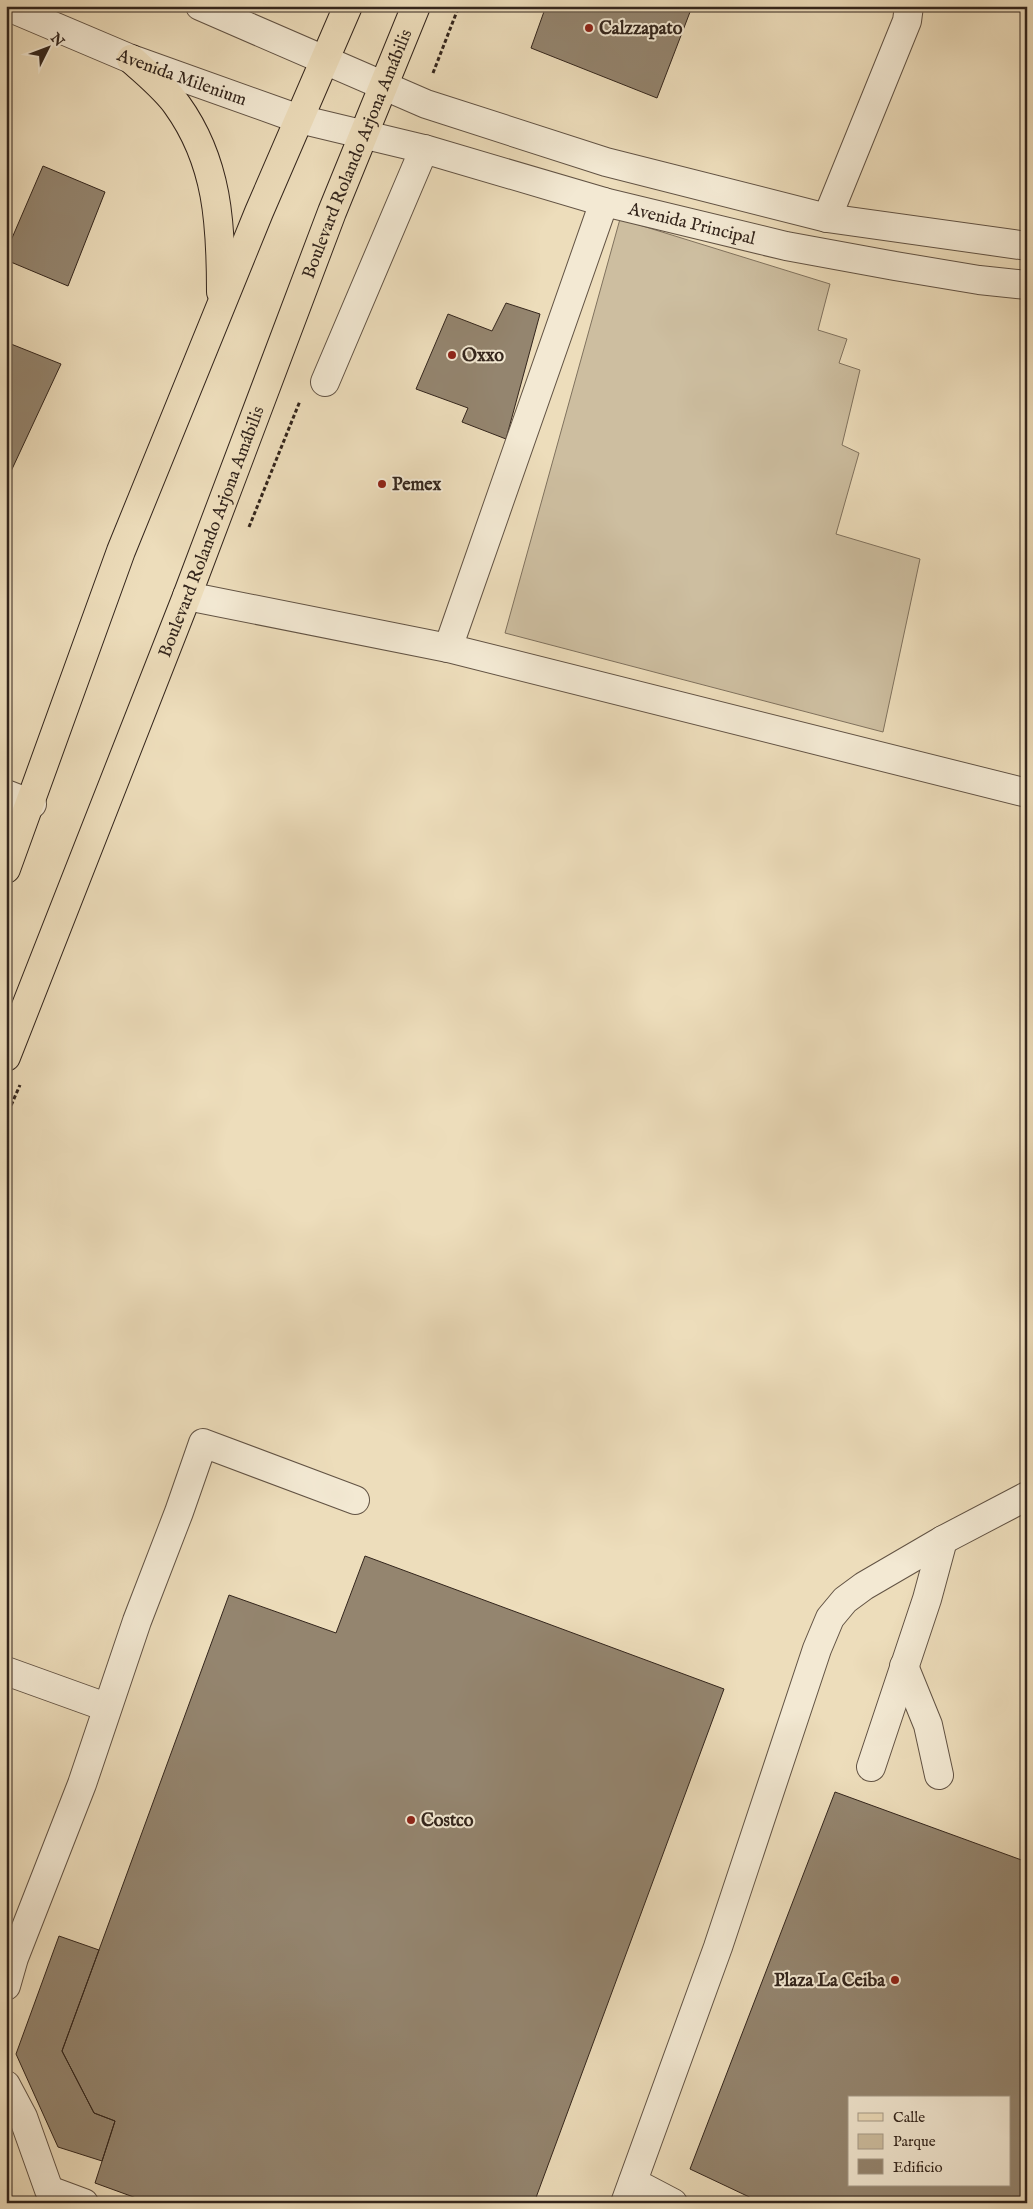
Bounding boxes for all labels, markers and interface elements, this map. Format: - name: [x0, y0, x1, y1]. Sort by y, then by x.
- place label: Calzzapato: [599, 18, 683, 41]
- north arrow: [22, 22, 72, 72]
- marker: Calzzapato: [583, 22, 595, 34]
- street label: Boulevard Rolando Arjona Amábilis: [298, 26, 418, 282]
- text: N: [46, 29, 68, 50]
- street label: Avenida Milenium: [112, 44, 250, 112]
- street label: Avenida Principal: [625, 198, 758, 251]
- place label: Oxxo: [462, 345, 504, 368]
- marker: Oxxo: [446, 349, 458, 361]
- street label: Boulevard Rolando Arjona Amábilis: [154, 403, 271, 661]
- place label: Pemex: [392, 474, 442, 497]
- marker: Pemex: [376, 478, 388, 490]
- place label: Costco: [421, 1810, 474, 1833]
- marker: Costco: [405, 1814, 417, 1826]
- place label: Plaza La Ceiba: [774, 1970, 886, 1993]
- marker: Plaza La Ceiba: [889, 1974, 901, 1986]
- legend: [848, 2096, 1010, 2186]
- text: Calle: [893, 2108, 925, 2127]
- text: Parque: [893, 2132, 936, 2151]
- text: Edificio: [893, 2158, 943, 2177]

